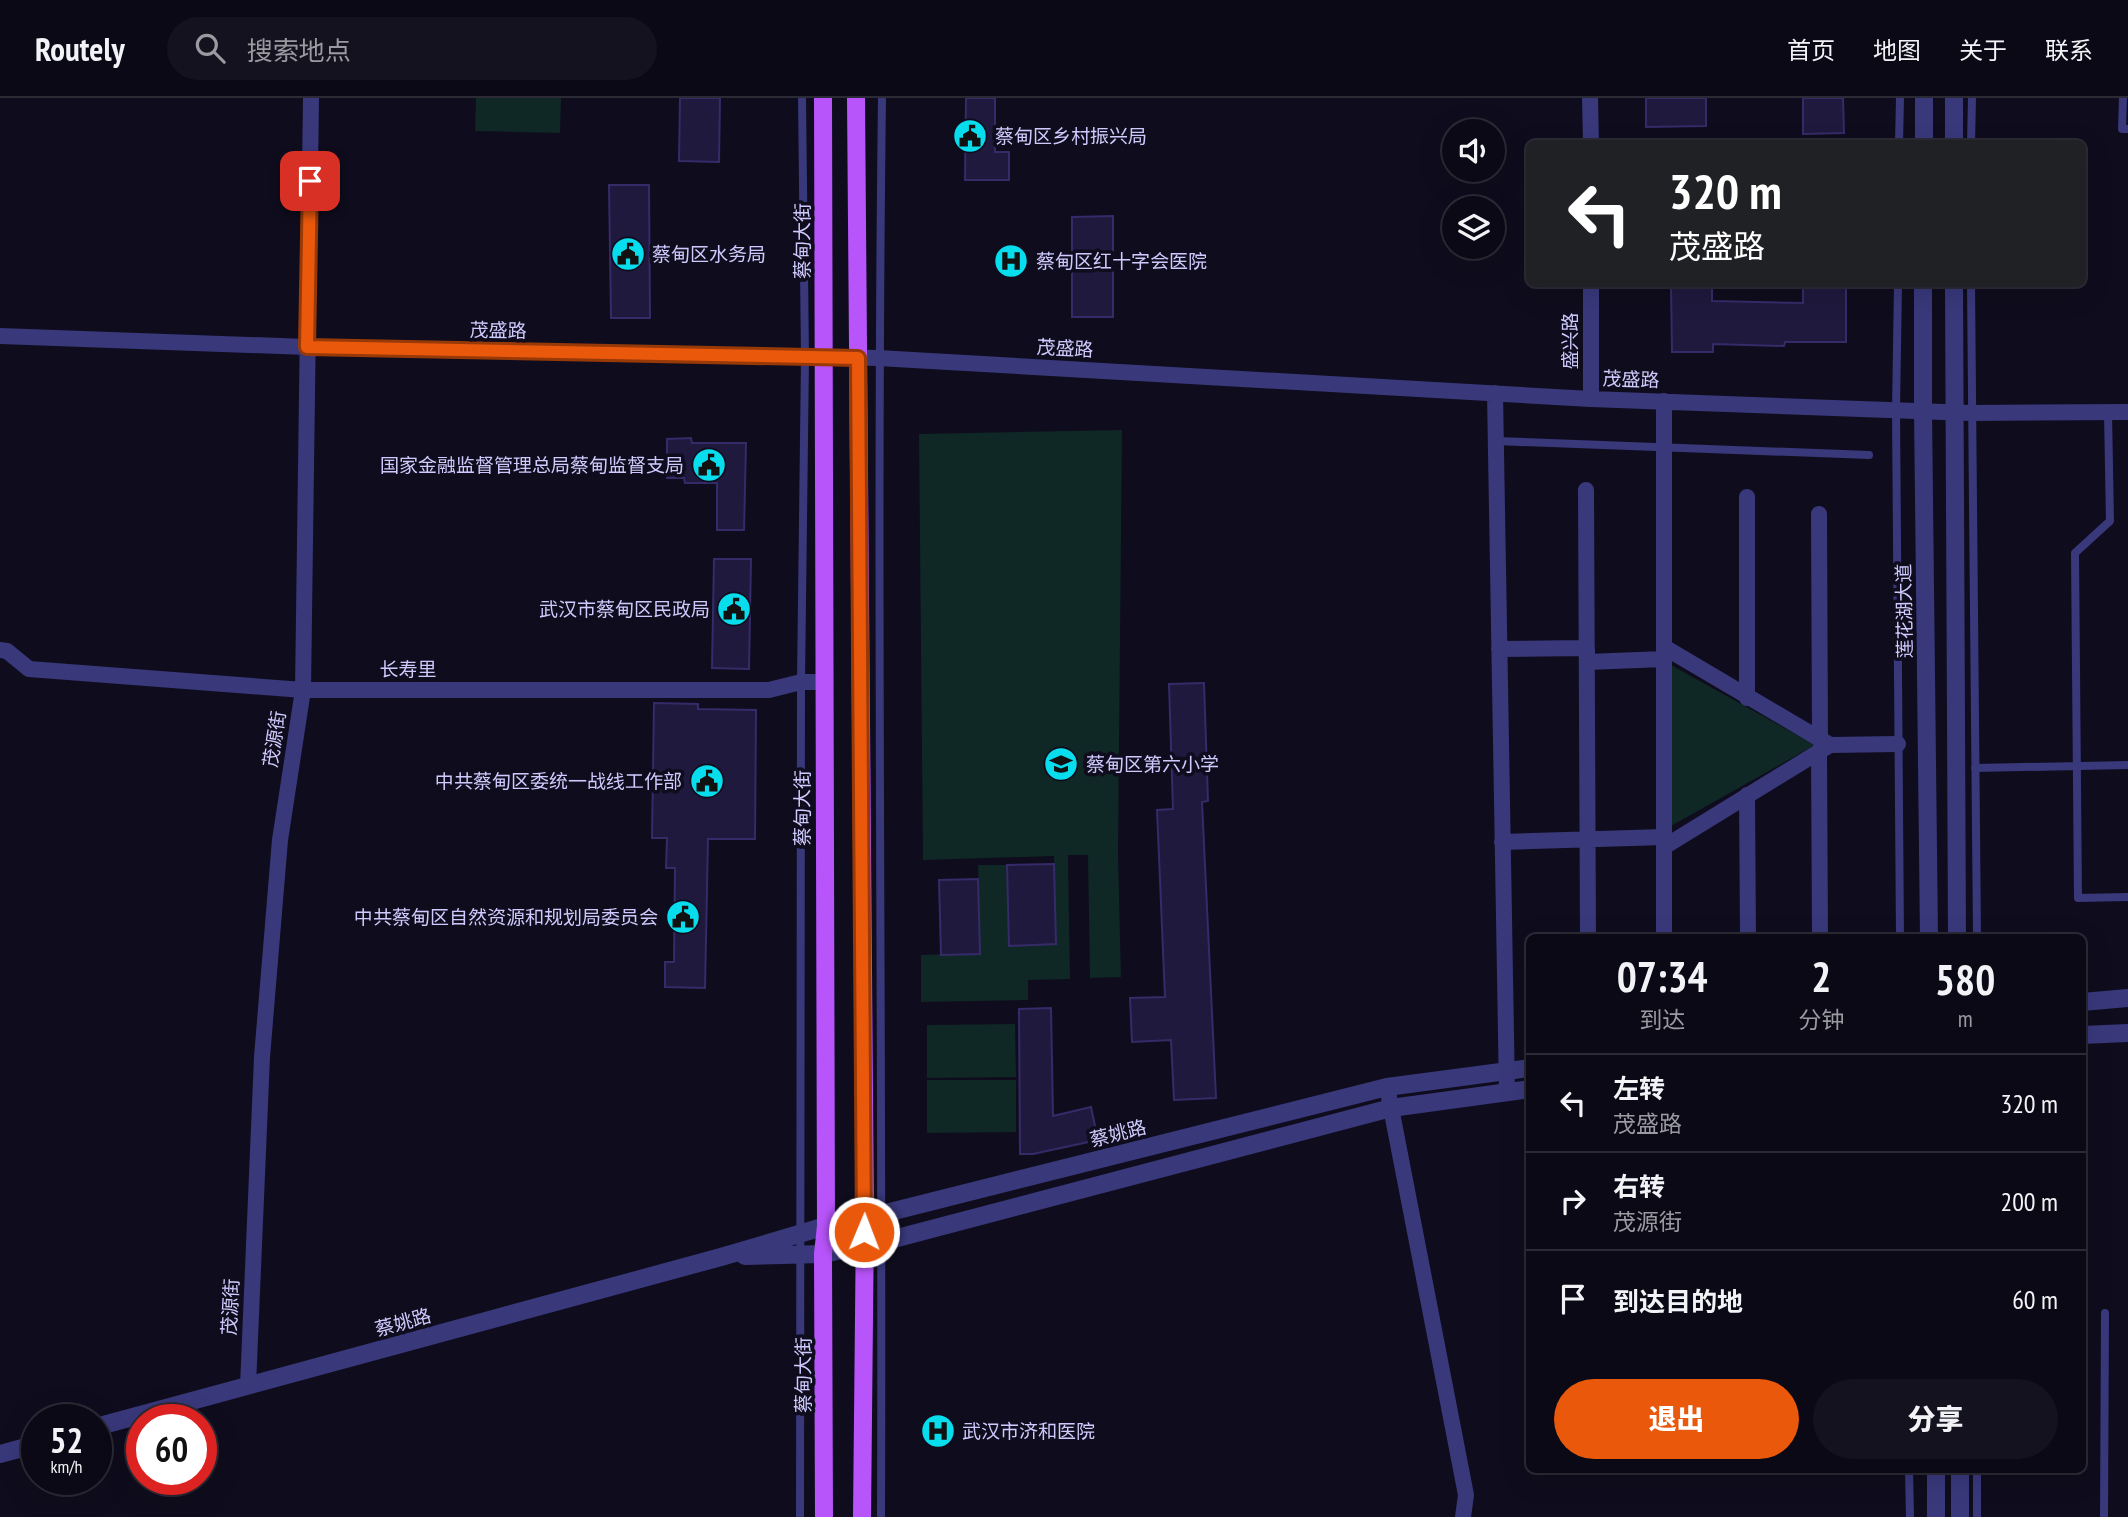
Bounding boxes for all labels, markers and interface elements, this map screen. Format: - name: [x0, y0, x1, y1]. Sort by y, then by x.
- search box: [167, 17, 657, 80]
- text: Routely: [35, 27, 125, 70]
- icon: search: [191, 29, 229, 67]
- text: 搜索地点: [247, 34, 351, 67]
- text: 首页: [1787, 35, 1835, 66]
- text: 地图: [1873, 35, 1921, 66]
- text: 关于: [1959, 35, 2007, 66]
- text: 联系: [2045, 35, 2093, 66]
- public building icon: 蔡甸区乡村振兴局: [951, 117, 989, 155]
- map controls: [1442, 119, 1505, 259]
- button: sound: [1442, 119, 1505, 182]
- place label: 蔡甸区乡村振兴局: [995, 124, 1147, 148]
- pin: [280, 151, 340, 211]
- text: 320 m: [1669, 159, 1782, 223]
- icon: arrive: [291, 162, 329, 200]
- icon: left: [1554, 168, 1645, 259]
- button: layers: [1442, 196, 1505, 259]
- street label: 蔡甸大街: [790, 203, 814, 279]
- text: 茂盛路: [1669, 225, 1765, 267]
- public building icon: 蔡甸区水务局: [609, 235, 647, 273]
- place label: 蔡甸区水务局: [652, 242, 766, 266]
- hospital icon: 蔡甸区红十字会医院: [992, 242, 1030, 280]
- place label: 蔡甸区红十字会医院: [1036, 249, 1207, 273]
- street label: 盛兴路: [1558, 312, 1582, 370]
- street label: 茂盛路: [469, 318, 527, 342]
- street label: 茂盛路: [1036, 335, 1094, 361]
- street label: 茂盛路: [1602, 366, 1660, 392]
- public building icon: 国家金融监督管理总局蔡甸监督支局: [690, 446, 728, 484]
- place label: 国家金融监督管理总局蔡甸监督支局: [380, 453, 684, 477]
- street label: 莲花湖大道: [1891, 563, 1917, 659]
- public building icon: 武汉市蔡甸区民政局: [715, 590, 753, 628]
- place label: 武汉市蔡甸区民政局: [539, 597, 710, 621]
- street label: 长寿里: [379, 657, 437, 681]
- street label: 茂源街: [258, 709, 290, 769]
- school or university icon: 蔡甸区第六小学: [1042, 745, 1080, 783]
- place label: 蔡甸区第六小学: [1086, 752, 1219, 776]
- public building icon: 中共蔡甸区委统一战线工作部: [688, 762, 726, 800]
- place label: 中共蔡甸区委统一战线工作部: [435, 769, 682, 793]
- street label: 蔡甸大街: [790, 770, 814, 846]
- public building icon: 中共蔡甸区自然资源和规划局委员会: [664, 898, 702, 936]
- place label: 中共蔡甸区自然资源和规划局委员会: [354, 905, 658, 929]
- text: 07:34: [1617, 949, 1708, 1004]
- text: 2: [1811, 949, 1831, 1004]
- text: 580: [1935, 952, 1995, 1007]
- text: m: [1958, 1004, 1973, 1033]
- text: 到达: [1639, 1005, 1685, 1034]
- text: 分钟: [1798, 1005, 1844, 1034]
- text: 左转: [1613, 1072, 1665, 1105]
- icon: left: [1554, 1084, 1592, 1122]
- text: 320 m: [2000, 1087, 2058, 1120]
- text: 茂盛路: [1613, 1109, 1682, 1138]
- street label: 蔡姚路: [1087, 1114, 1149, 1152]
- text: 右转: [1613, 1170, 1665, 1203]
- icon: right: [1554, 1182, 1592, 1220]
- text: 200 m: [2000, 1185, 2058, 1218]
- position arrow: [827, 1195, 901, 1269]
- text: 茂源街: [1613, 1207, 1682, 1236]
- street label: 茂源街: [217, 1278, 243, 1336]
- icon: arrive: [1554, 1280, 1592, 1318]
- text: 60 m: [2012, 1283, 2058, 1316]
- text: 到达目的地: [1613, 1285, 1743, 1318]
- street label: 蔡姚路: [372, 1303, 434, 1341]
- street label: 蔡甸大街: [791, 1337, 815, 1413]
- button: 退出: [1554, 1379, 1799, 1459]
- button: 分享: [1813, 1379, 2058, 1459]
- speed limit sign: 60: [126, 1404, 217, 1495]
- hospital icon: 武汉市济和医院: [919, 1412, 957, 1450]
- text: 52: [50, 1417, 83, 1463]
- place label: 武汉市济和医院: [962, 1419, 1095, 1443]
- text: km/h: [51, 1455, 82, 1478]

